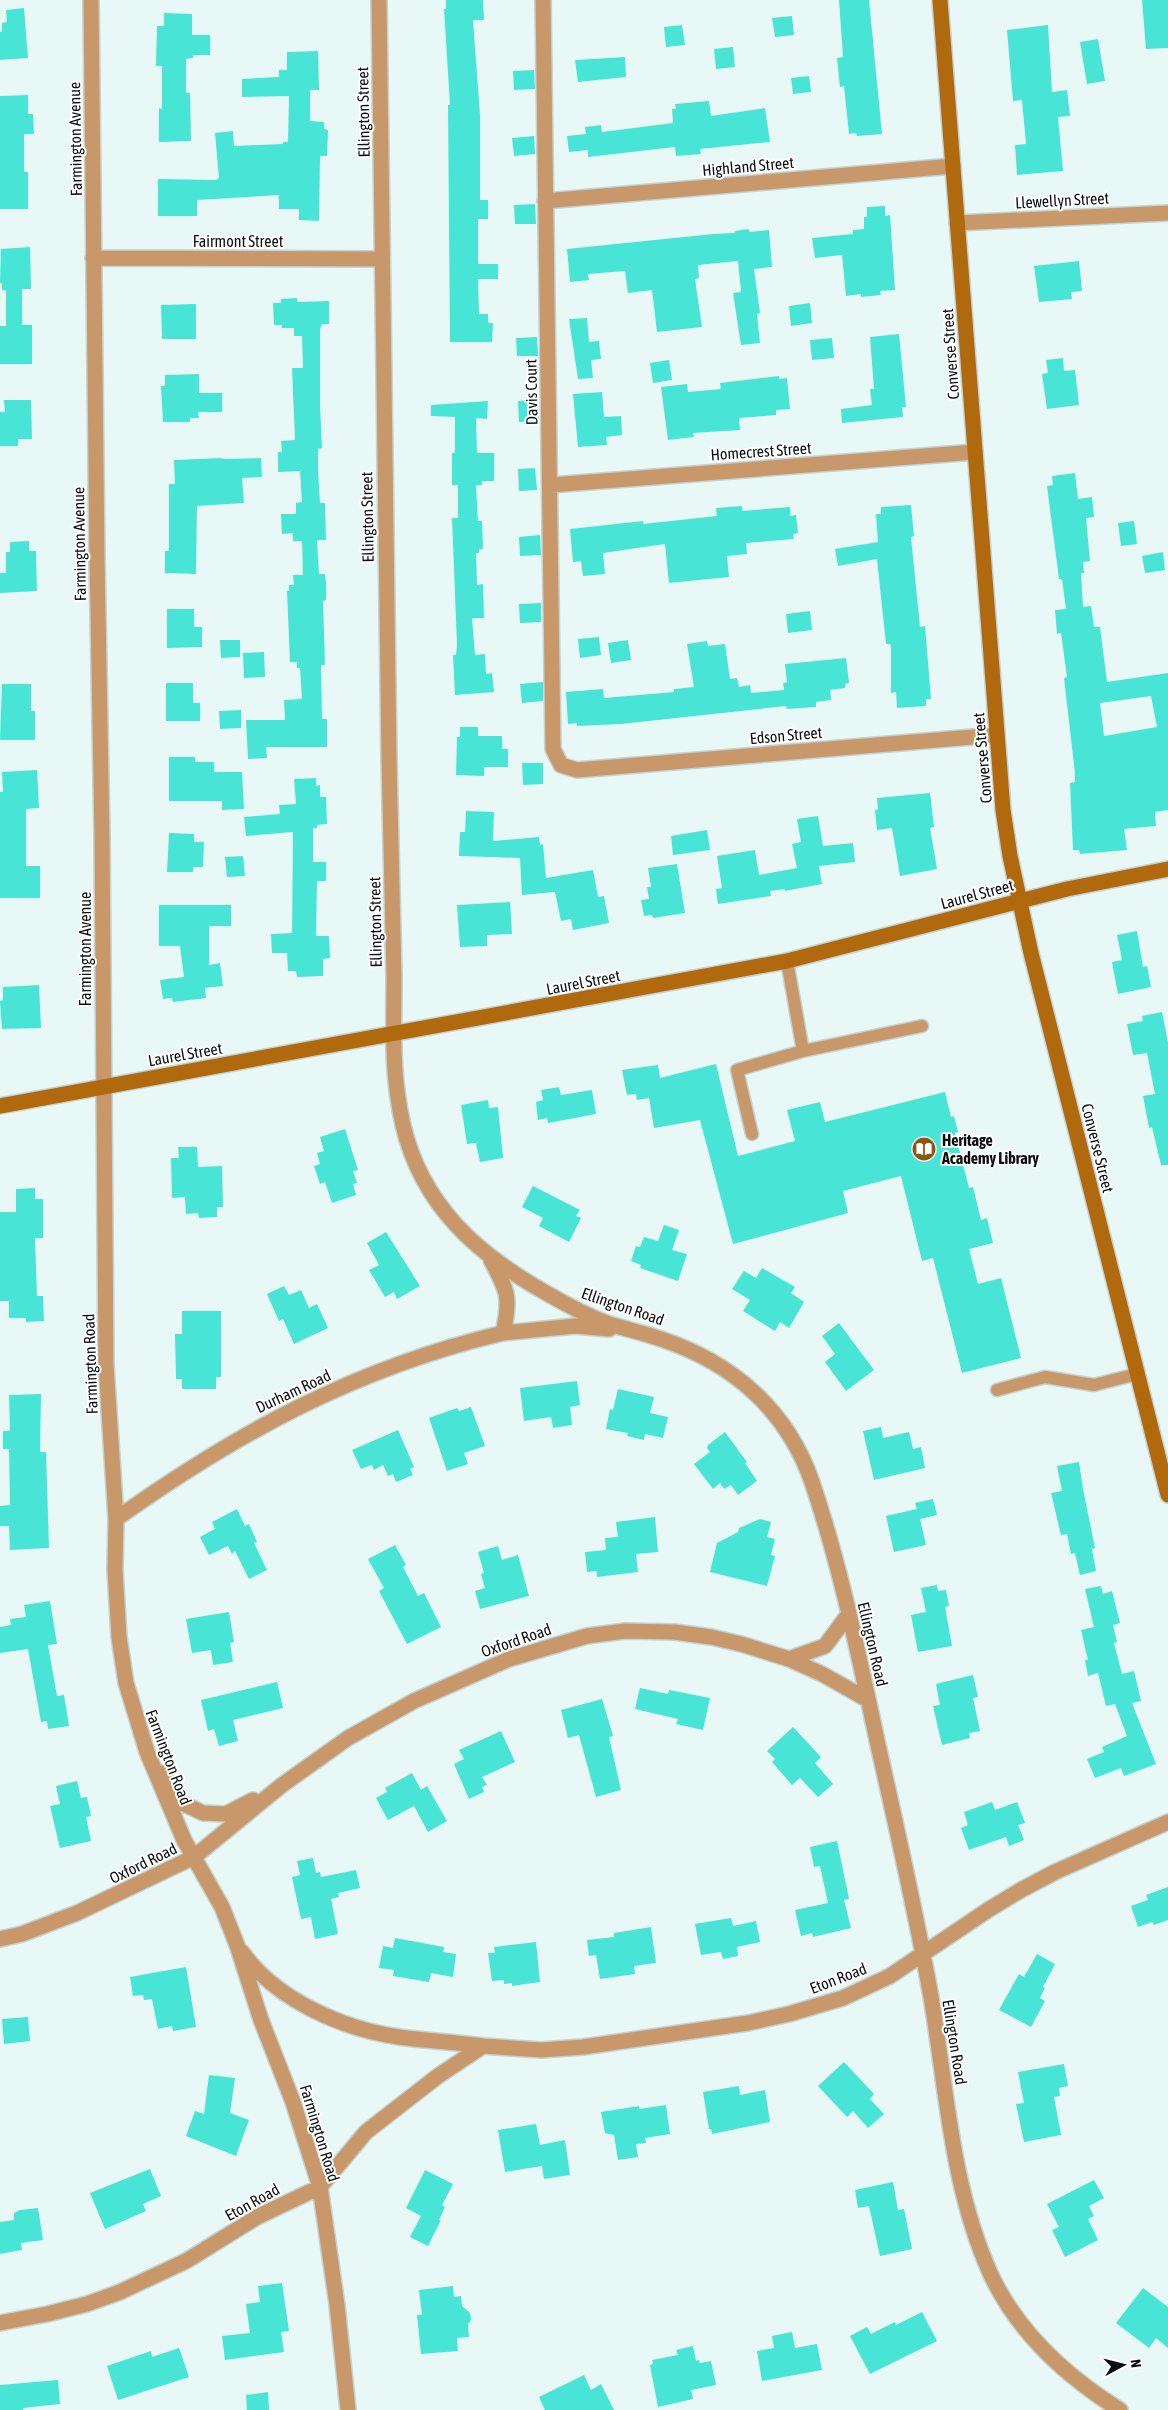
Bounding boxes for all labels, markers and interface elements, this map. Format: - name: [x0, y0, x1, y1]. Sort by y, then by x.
- street label: Ellington Street: [353, 66, 374, 157]
- street label: Farmington Avenue: [65, 82, 86, 196]
- street label: Highland Street: [701, 153, 795, 180]
- street label: Llewellyn Street: [1015, 189, 1110, 212]
- street label: Fairmont Street: [193, 232, 284, 250]
- street label: Converse Street: [938, 308, 962, 400]
- street label: Davis Court: [521, 358, 541, 425]
- street label: Homecrest Street: [710, 438, 812, 464]
- street label: Ellington Street: [357, 471, 378, 562]
- street label: Farmington Avenue: [69, 487, 90, 601]
- street label: Converse Street: [969, 711, 995, 804]
- street label: Edson Street: [749, 723, 823, 747]
- street label: Ellington Street: [365, 876, 386, 967]
- street label: Laurel Street: [939, 876, 1016, 912]
- street label: Farmington Avenue: [76, 892, 95, 1006]
- street label: Laurel Street: [545, 966, 622, 998]
- street label: Laurel Street: [147, 1039, 224, 1069]
- street label: Converse Street: [1078, 1102, 1118, 1195]
- place label: Heritage Academy Library: [941, 1131, 1039, 1167]
- library icon: Heritage Academy Library: [911, 1136, 937, 1162]
- street label: Ellington Road: [579, 1283, 667, 1329]
- street label: Farmington Road: [79, 1313, 102, 1415]
- street label: Durham Road: [253, 1366, 333, 1416]
- street label: Ellington Road: [854, 1600, 891, 1688]
- street label: Oxford Road: [479, 1620, 553, 1660]
- street label: Farmington Road: [142, 1707, 195, 1808]
- street label: Oxford Road: [106, 1839, 180, 1887]
- street label: Eton Road: [807, 1959, 869, 1997]
- street label: Ellington Road: [938, 1998, 971, 2086]
- street label: Farmington Road: [296, 2082, 343, 2184]
- street label: Eton Road: [222, 2180, 282, 2224]
- north arrow: [1098, 2340, 1148, 2390]
- text: N: [1127, 2358, 1144, 2368]

